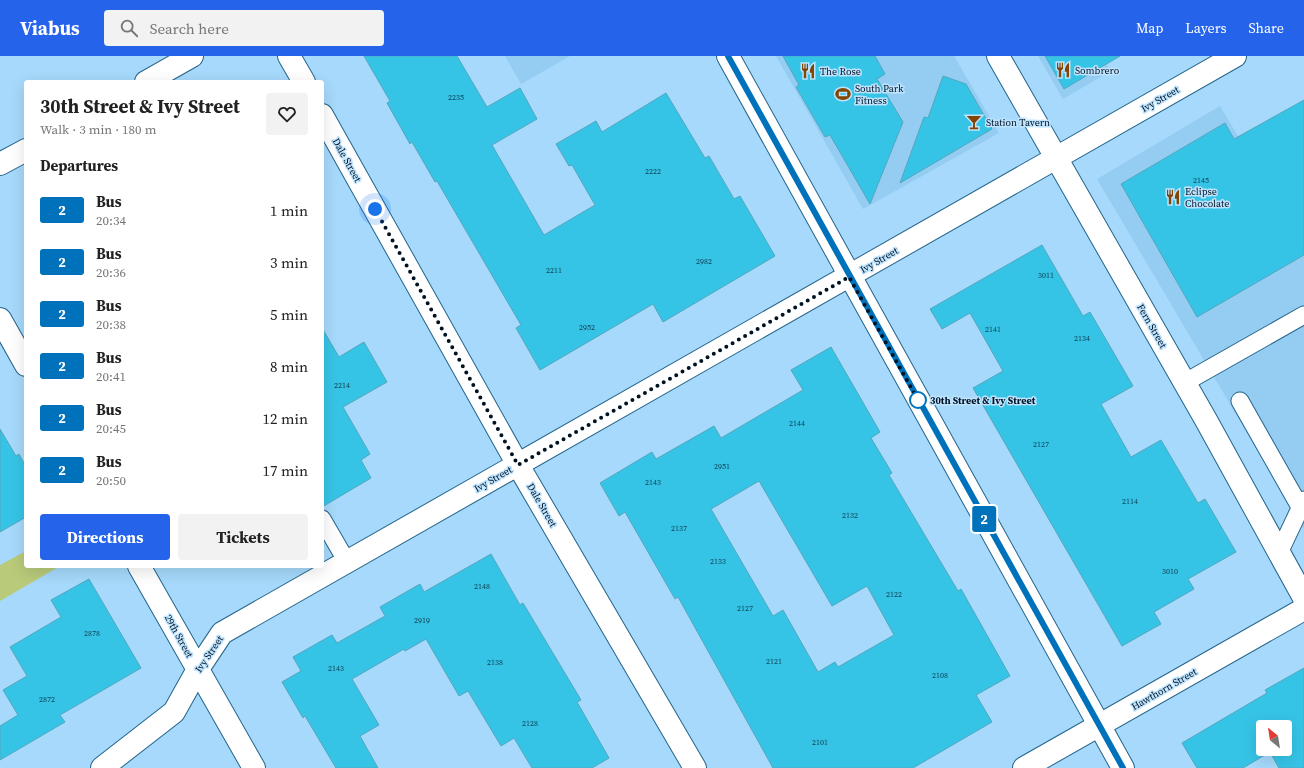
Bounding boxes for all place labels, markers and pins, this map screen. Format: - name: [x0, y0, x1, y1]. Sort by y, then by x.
- restaurant icon: Sombrero: [1054, 61, 1072, 79]
- restaurant icon: The Rose: [799, 62, 817, 80]
- place label: Sombrero: [1075, 64, 1120, 77]
- place label: The Rose: [820, 65, 861, 78]
- place label: South Park Fitness: [855, 82, 904, 107]
- sports icon: South Park Fitness: [834, 85, 852, 103]
- bar icon: Station Tavern: [965, 113, 983, 131]
- place label: Station Tavern: [986, 116, 1050, 129]
- place label: Eclipse Chocolate: [1185, 185, 1229, 210]
- restaurant icon: Eclipse Chocolate: [1164, 188, 1182, 206]
- marker: 30th Street & Ivy Street: [909, 391, 927, 409]
- place label: 30th Street & Ivy Street: [930, 394, 1036, 407]

